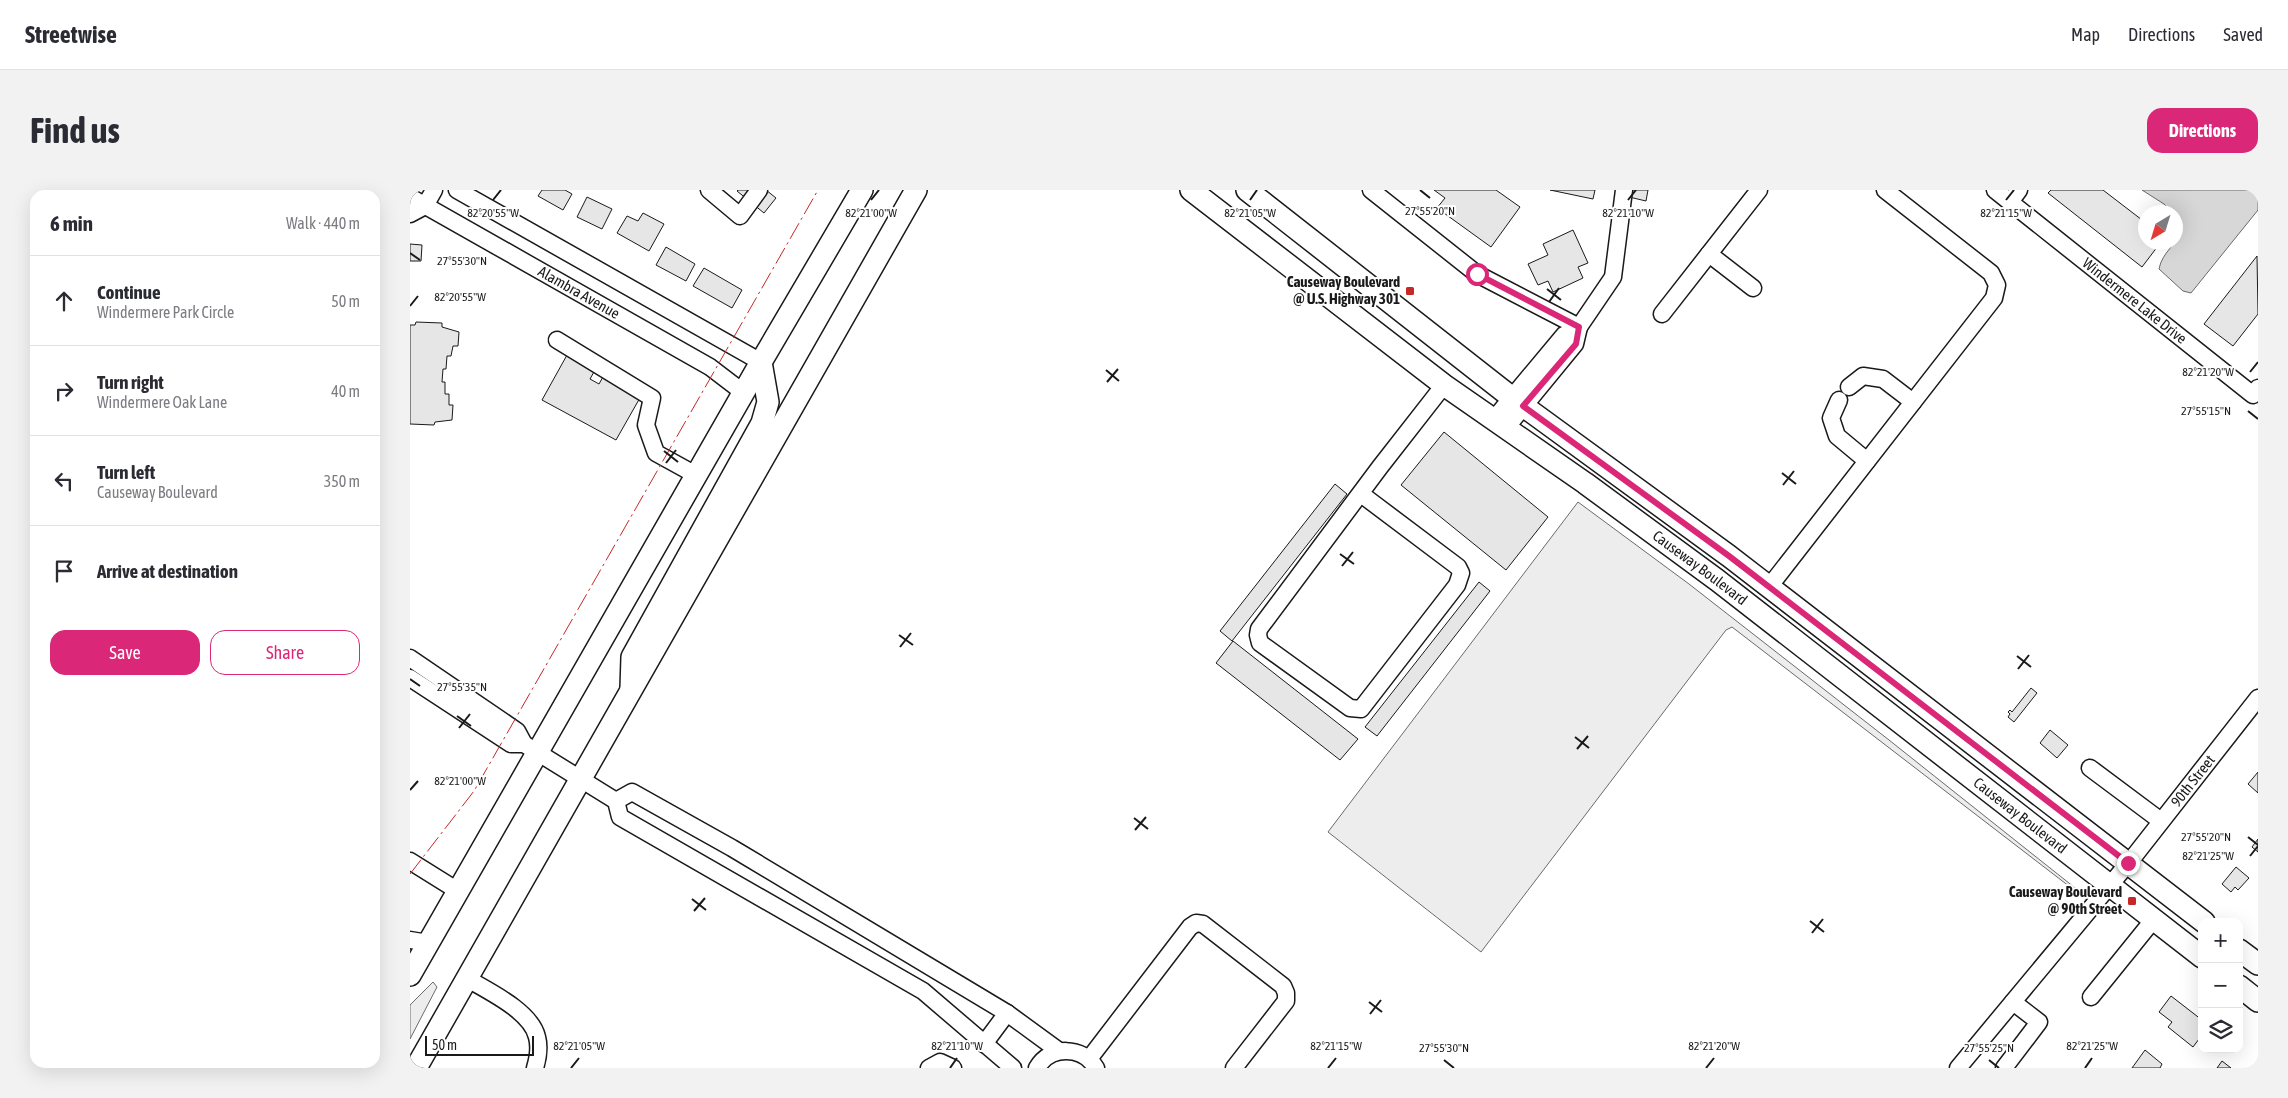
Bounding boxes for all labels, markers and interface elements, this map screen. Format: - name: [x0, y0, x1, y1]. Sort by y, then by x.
- text: Streetwise: [25, 21, 117, 48]
- text: Map: [2071, 24, 2100, 45]
- text: Directions: [2128, 24, 2195, 45]
- text: Saved: [2223, 24, 2263, 45]
- button: Directions: [2147, 108, 2258, 153]
- text: Find us: [30, 110, 120, 150]
- text: 27°55'20"N: [1405, 204, 1455, 218]
- north arrow: [2138, 205, 2183, 250]
- text: 82°20'55"W: [467, 206, 519, 220]
- text: 82°21'00"W: [845, 206, 897, 220]
- text: 82°21'05"W: [1224, 206, 1276, 220]
- text: 82°21'10"W: [1602, 206, 1654, 220]
- text: 82°21'15"W: [1980, 206, 2032, 220]
- text: 6 min: [50, 211, 93, 235]
- text: Walk · 440 m: [286, 214, 360, 232]
- text: 27°55'30"N: [437, 254, 487, 268]
- street label: Windermere Lake Drive: [2079, 254, 2190, 347]
- street label: Alambra Avenue: [535, 262, 623, 322]
- route start: [1466, 263, 1489, 286]
- place label: Causeway Boulevard @ U.S. Highway 301: [1287, 273, 1400, 307]
- text: Continue: [97, 281, 161, 303]
- marker: Causeway Boulevard @ U.S. Highway 301: [1404, 285, 1416, 297]
- icon: ahead: [50, 287, 78, 315]
- text: 82°20'55"W: [434, 290, 486, 304]
- text: 50 m: [331, 292, 360, 310]
- text: Windermere Park Circle: [97, 303, 234, 321]
- text: 82°21'20"W: [2182, 365, 2234, 379]
- text: Turn right: [97, 371, 164, 393]
- icon: right: [50, 377, 78, 405]
- text: 40 m: [331, 382, 360, 400]
- text: Windermere Oak Lane: [97, 393, 227, 411]
- text: 27°55'15"N: [2181, 404, 2231, 418]
- text: Turn left: [97, 461, 155, 483]
- icon: left: [50, 467, 78, 495]
- text: 350 m: [324, 472, 360, 490]
- text: Causeway Boulevard: [97, 483, 218, 501]
- street label: Causeway Boulevard: [1650, 527, 1751, 608]
- icon: arrive: [50, 557, 78, 585]
- text: Arrive at destination: [97, 560, 238, 582]
- button: Save: [50, 630, 200, 675]
- button: Share: [210, 630, 360, 675]
- text: 27°55'35"N: [437, 680, 487, 694]
- street label: 90th Street: [2167, 751, 2218, 810]
- text: 82°21'00"W: [434, 774, 486, 788]
- street label: Causeway Boulevard: [1970, 774, 2071, 857]
- text: 27°55'20"N: [2181, 830, 2231, 844]
- text: 82°21'25"W: [2182, 849, 2234, 863]
- route end: [2117, 852, 2140, 875]
- place label: Causeway Boulevard @ 90th Street: [2009, 883, 2123, 917]
- marker: Causeway Boulevard @ 90th Street: [2126, 895, 2138, 907]
- map controls: [2198, 918, 2243, 1053]
- button: +: [2198, 918, 2243, 963]
- button: −: [2198, 963, 2243, 1008]
- button: layers: [2198, 1008, 2243, 1053]
- scale bar: [425, 1033, 534, 1056]
- text: 50 m: [432, 1037, 457, 1053]
- text: 82°21'05"W: [553, 1039, 605, 1053]
- text: 82°21'10"W: [931, 1039, 983, 1053]
- text: 82°21'15"W: [1310, 1039, 1362, 1053]
- text: 82°21'20"W: [1688, 1039, 1740, 1053]
- text: 82°21'25"W: [2066, 1039, 2118, 1053]
- text: 27°55'30"N: [1419, 1041, 1469, 1055]
- text: 27°55'25"N: [1964, 1041, 2014, 1055]

